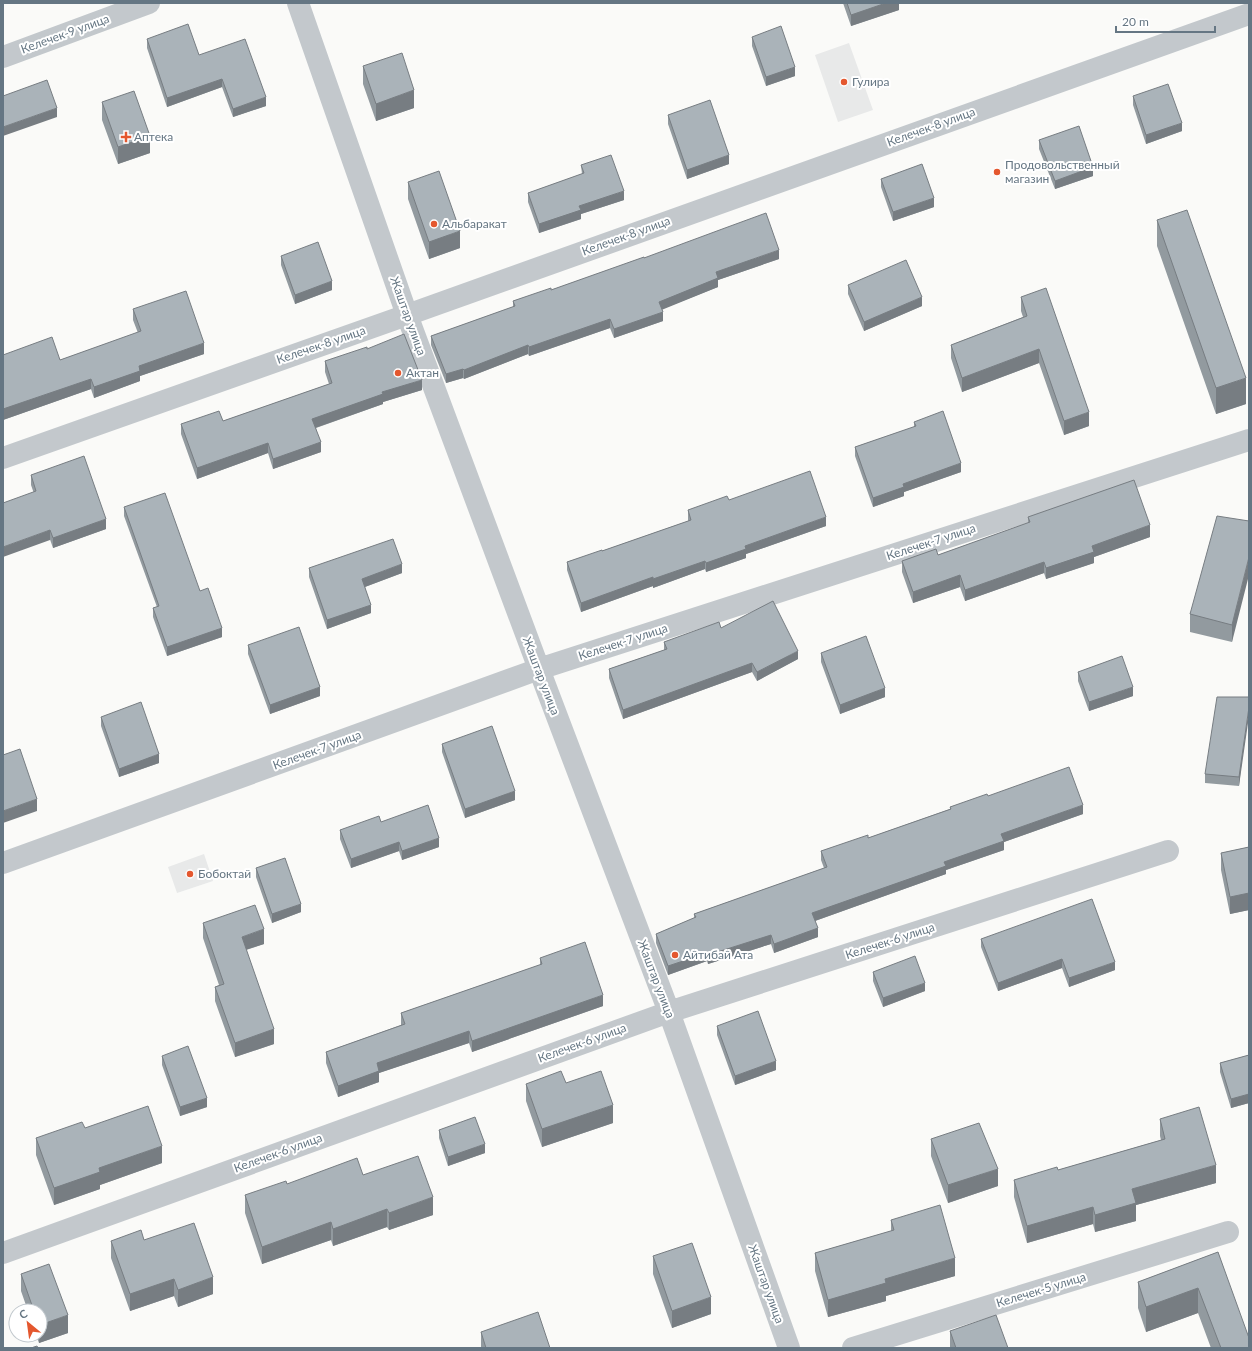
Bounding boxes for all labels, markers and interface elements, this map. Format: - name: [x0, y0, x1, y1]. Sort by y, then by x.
- scale bar: [1116, 8, 1215, 34]
- street label: Келечек-9 улица: [19, 11, 111, 56]
- text: 20 m: [1122, 14, 1149, 29]
- place label: Гулира: [852, 74, 890, 89]
- marker: Гулира: [839, 77, 849, 87]
- street label: Келечек-8 улица: [885, 104, 977, 149]
- place label: Аптека: [134, 129, 173, 144]
- marker: Аптека: [121, 132, 131, 142]
- place label: Продовольственный магазин: [1005, 157, 1120, 186]
- marker: Продовольственный магазин: [992, 167, 1002, 177]
- street label: Келечек-8 улица: [580, 213, 672, 258]
- place label: Альбаракат: [442, 216, 507, 231]
- marker: Альбаракат: [429, 219, 439, 229]
- street label: Жаштар улица: [387, 274, 430, 357]
- street label: Келечек-8 улица: [274, 322, 367, 367]
- place label: Актан: [406, 365, 439, 380]
- marker: Актан: [393, 368, 403, 378]
- street label: Келечек-7 улица: [884, 520, 977, 563]
- street label: Келечек-7 улица: [576, 620, 669, 663]
- street label: Жаштар улица: [520, 635, 563, 717]
- street label: Келечек-7 улица: [271, 727, 363, 772]
- place label: Бобоктай: [198, 866, 251, 881]
- marker: Бобоктай: [185, 869, 195, 879]
- street label: Келечек-6 улица: [843, 919, 936, 962]
- street label: Жаштар улица: [635, 938, 678, 1020]
- place label: Айтибай Ата: [683, 947, 753, 962]
- marker: Айтибай Ата: [670, 950, 680, 960]
- street label: Келечек-6 улица: [536, 1020, 628, 1065]
- street label: Келечек-6 улица: [232, 1130, 324, 1175]
- street label: Жаштар улица: [745, 1242, 788, 1325]
- street label: Келечек-5 улица: [994, 1269, 1088, 1310]
- north arrow: [8, 1303, 48, 1343]
- text: С: [17, 1306, 30, 1321]

